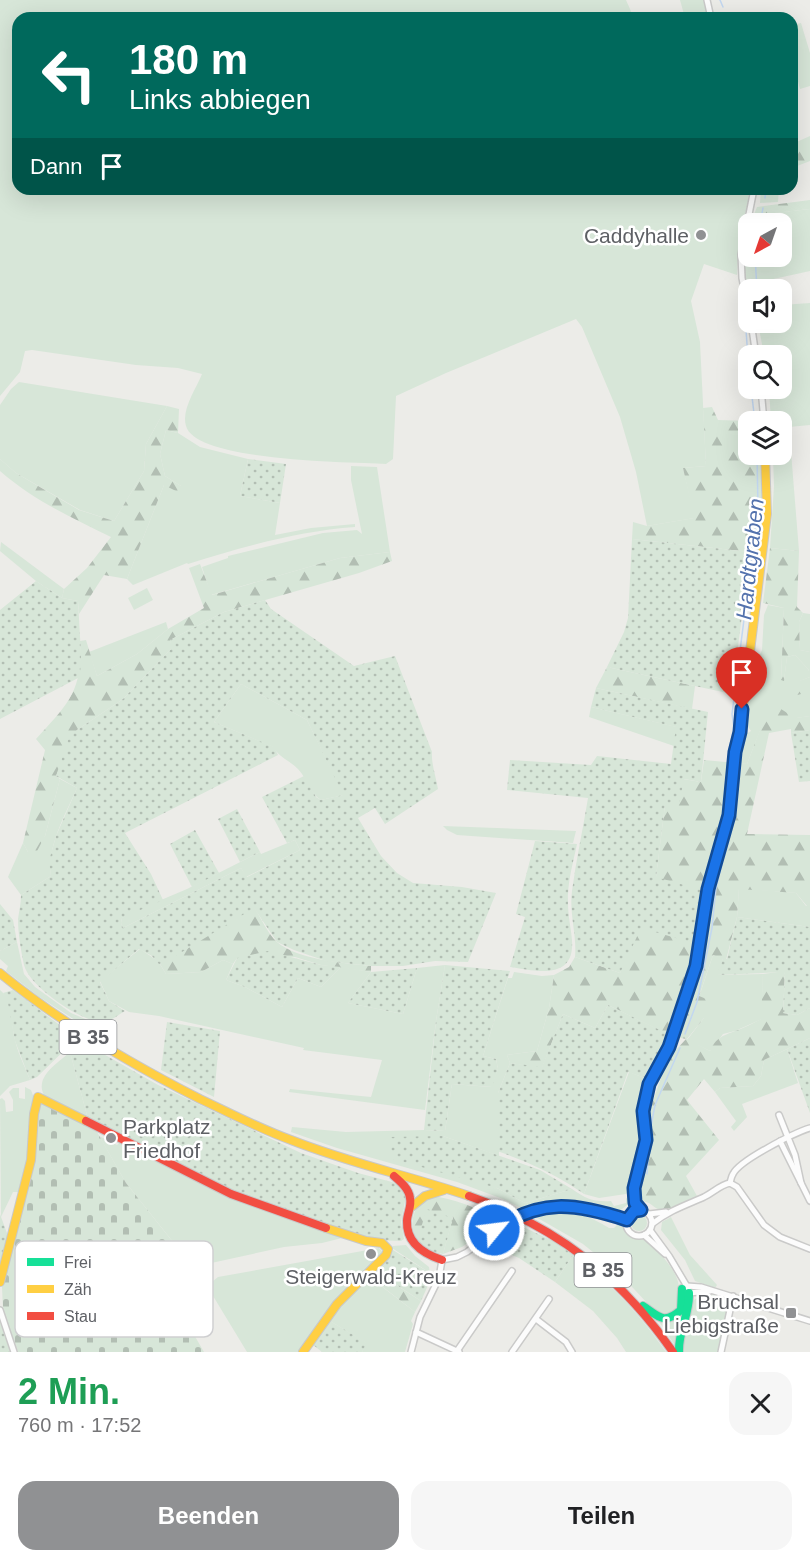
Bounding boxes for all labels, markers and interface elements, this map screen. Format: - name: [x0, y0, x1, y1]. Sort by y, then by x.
- icon: left: [30, 36, 108, 114]
- text: 180 m: [129, 36, 248, 83]
- text: Links abbiegen: [129, 85, 311, 115]
- icon: arrive: [95, 150, 128, 183]
- text: Dann: [30, 154, 83, 179]
- north arrow: [738, 213, 792, 267]
- map controls: [738, 213, 792, 465]
- place label: Caddyhalle: [584, 224, 689, 247]
- marker: Caddyhalle: [694, 228, 708, 242]
- button: sound: [738, 279, 792, 333]
- button: search: [738, 345, 792, 399]
- button: layers: [738, 411, 792, 465]
- water label: Hardtgraben: [731, 497, 769, 621]
- pin: [716, 647, 767, 709]
- icon: arrive: [725, 656, 758, 689]
- road number: B 35: [60, 1020, 116, 1054]
- place label: Parkplatz Friedhof: [123, 1115, 211, 1162]
- marker: Parkplatz Friedhof: [104, 1131, 118, 1145]
- position arrow: [462, 1198, 526, 1262]
- legend: [15, 1241, 213, 1337]
- marker: Steigerwald-Kreuz: [364, 1247, 378, 1261]
- road number: B 35: [574, 1253, 632, 1287]
- text: Frei: [64, 1254, 92, 1271]
- place label: Steigerwald-Kreuz: [285, 1265, 457, 1288]
- text: Zäh: [64, 1281, 92, 1298]
- place label: Bruchsal Liebigstraße: [663, 1290, 779, 1337]
- marker: Bruchsal Liebigstraße: [784, 1306, 798, 1320]
- text: Stau: [64, 1308, 97, 1325]
- text: 2 Min.: [18, 1371, 120, 1412]
- button: close: [729, 1372, 792, 1435]
- text: 760 m · 17:52: [18, 1414, 141, 1436]
- button: Beenden: [18, 1481, 399, 1550]
- button: Teilen: [411, 1481, 792, 1550]

